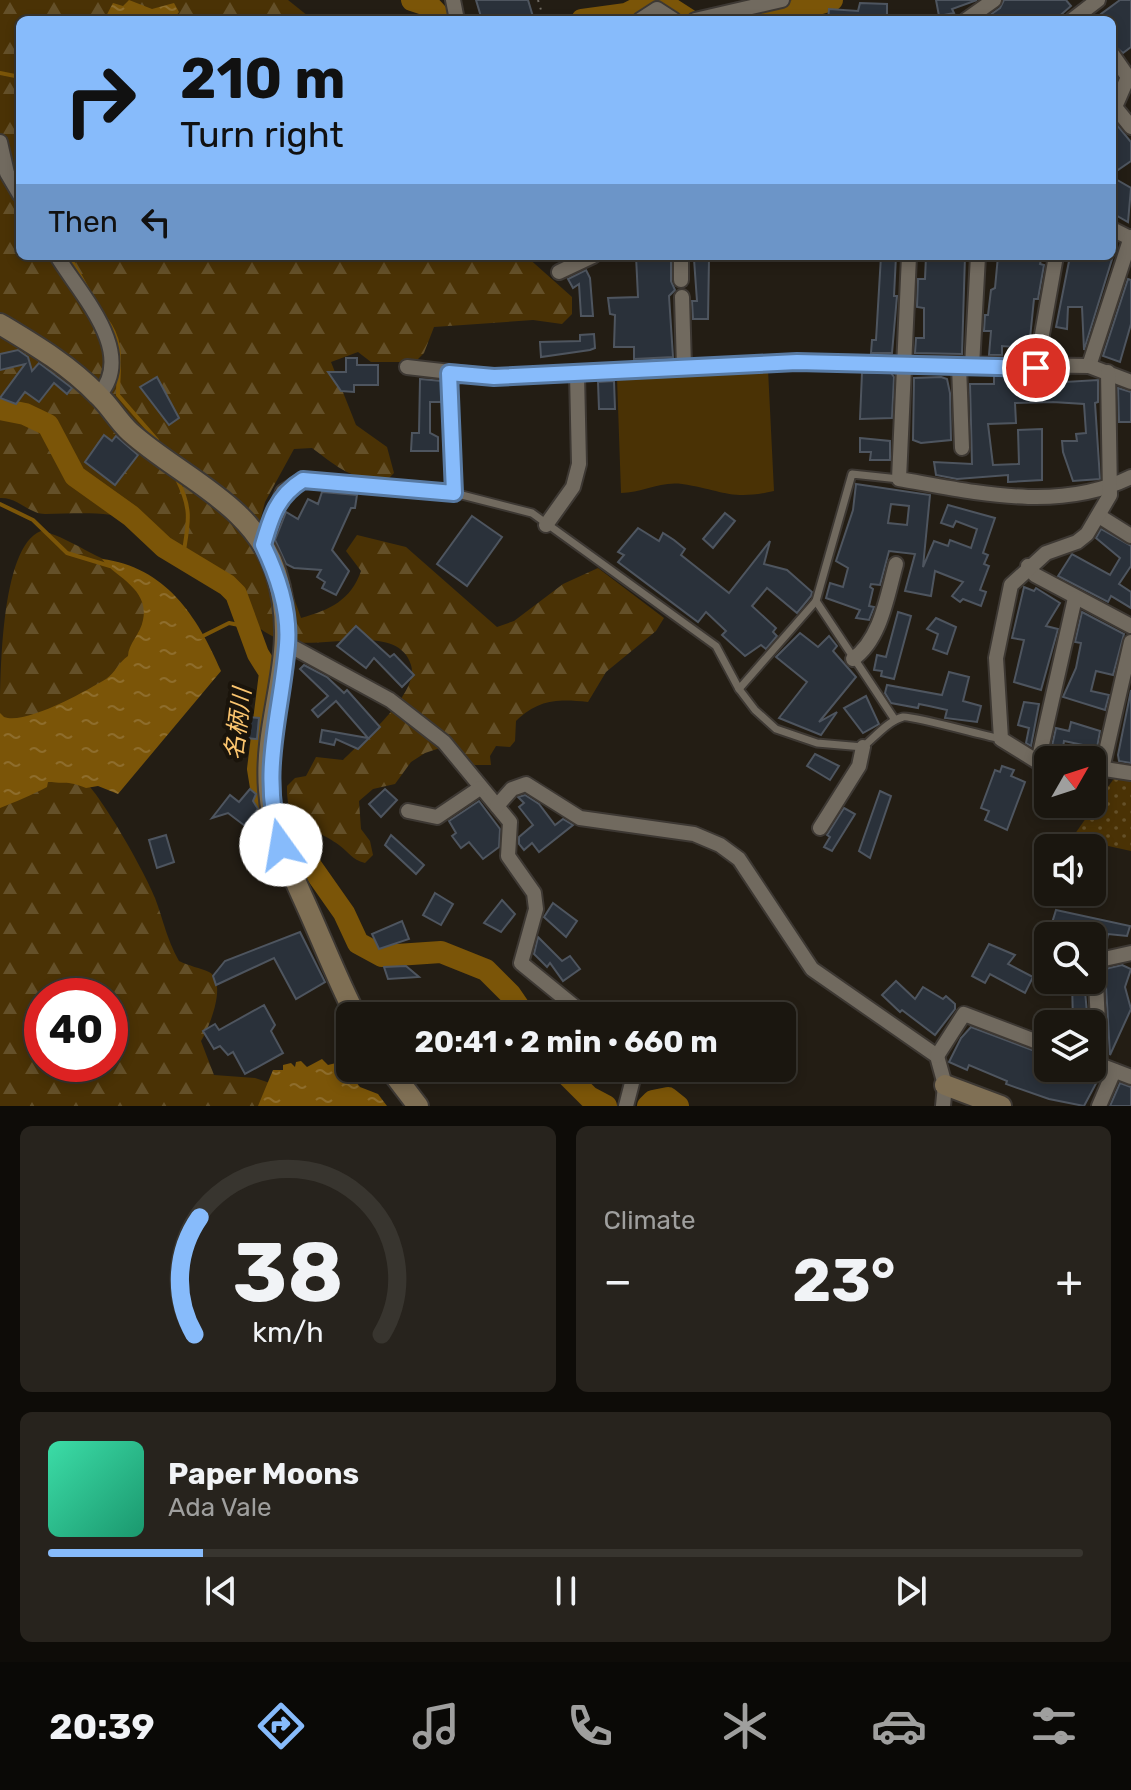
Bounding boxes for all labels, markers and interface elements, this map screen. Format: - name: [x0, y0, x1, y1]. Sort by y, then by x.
- text: 210 m: [180, 46, 346, 112]
- icon: right: [48, 48, 152, 152]
- text: Turn right: [180, 113, 344, 156]
- icon: left: [134, 200, 178, 244]
- text: Then: [48, 204, 118, 240]
- pin: [1002, 334, 1070, 402]
- icon: arrive: [1014, 346, 1058, 390]
- water label: 名柄川: [220, 684, 257, 761]
- north arrow: [1034, 746, 1106, 818]
- map controls: [1034, 746, 1106, 1082]
- position arrow: [239, 803, 323, 887]
- button: sound: [1034, 834, 1106, 906]
- button: search: [1034, 922, 1106, 994]
- speed limit sign: 40: [24, 978, 128, 1082]
- button: layers: [1034, 1010, 1106, 1082]
- text: 20:41 · 2 min · 660 m: [414, 1024, 718, 1060]
- text: Climate: [604, 1205, 696, 1236]
- text: 38: [232, 1223, 343, 1322]
- text: 23°: [792, 1245, 895, 1316]
- text: −: [604, 1255, 632, 1307]
- text: +: [1056, 1255, 1083, 1307]
- text: km/h: [252, 1315, 323, 1349]
- text: Paper Moons: [168, 1456, 359, 1492]
- text: Ada Vale: [168, 1492, 272, 1523]
- icon: previous: [199, 1569, 243, 1613]
- icon: pause: [544, 1569, 588, 1613]
- icon: next: [889, 1569, 933, 1613]
- icon: directions: [253, 1698, 309, 1754]
- icon: music: [408, 1698, 464, 1754]
- icon: phone: [562, 1698, 618, 1754]
- icon: climate: [717, 1698, 773, 1754]
- icon: car: [871, 1698, 927, 1754]
- icon: filters: [1026, 1698, 1082, 1754]
- text: 20:39: [49, 1705, 154, 1748]

